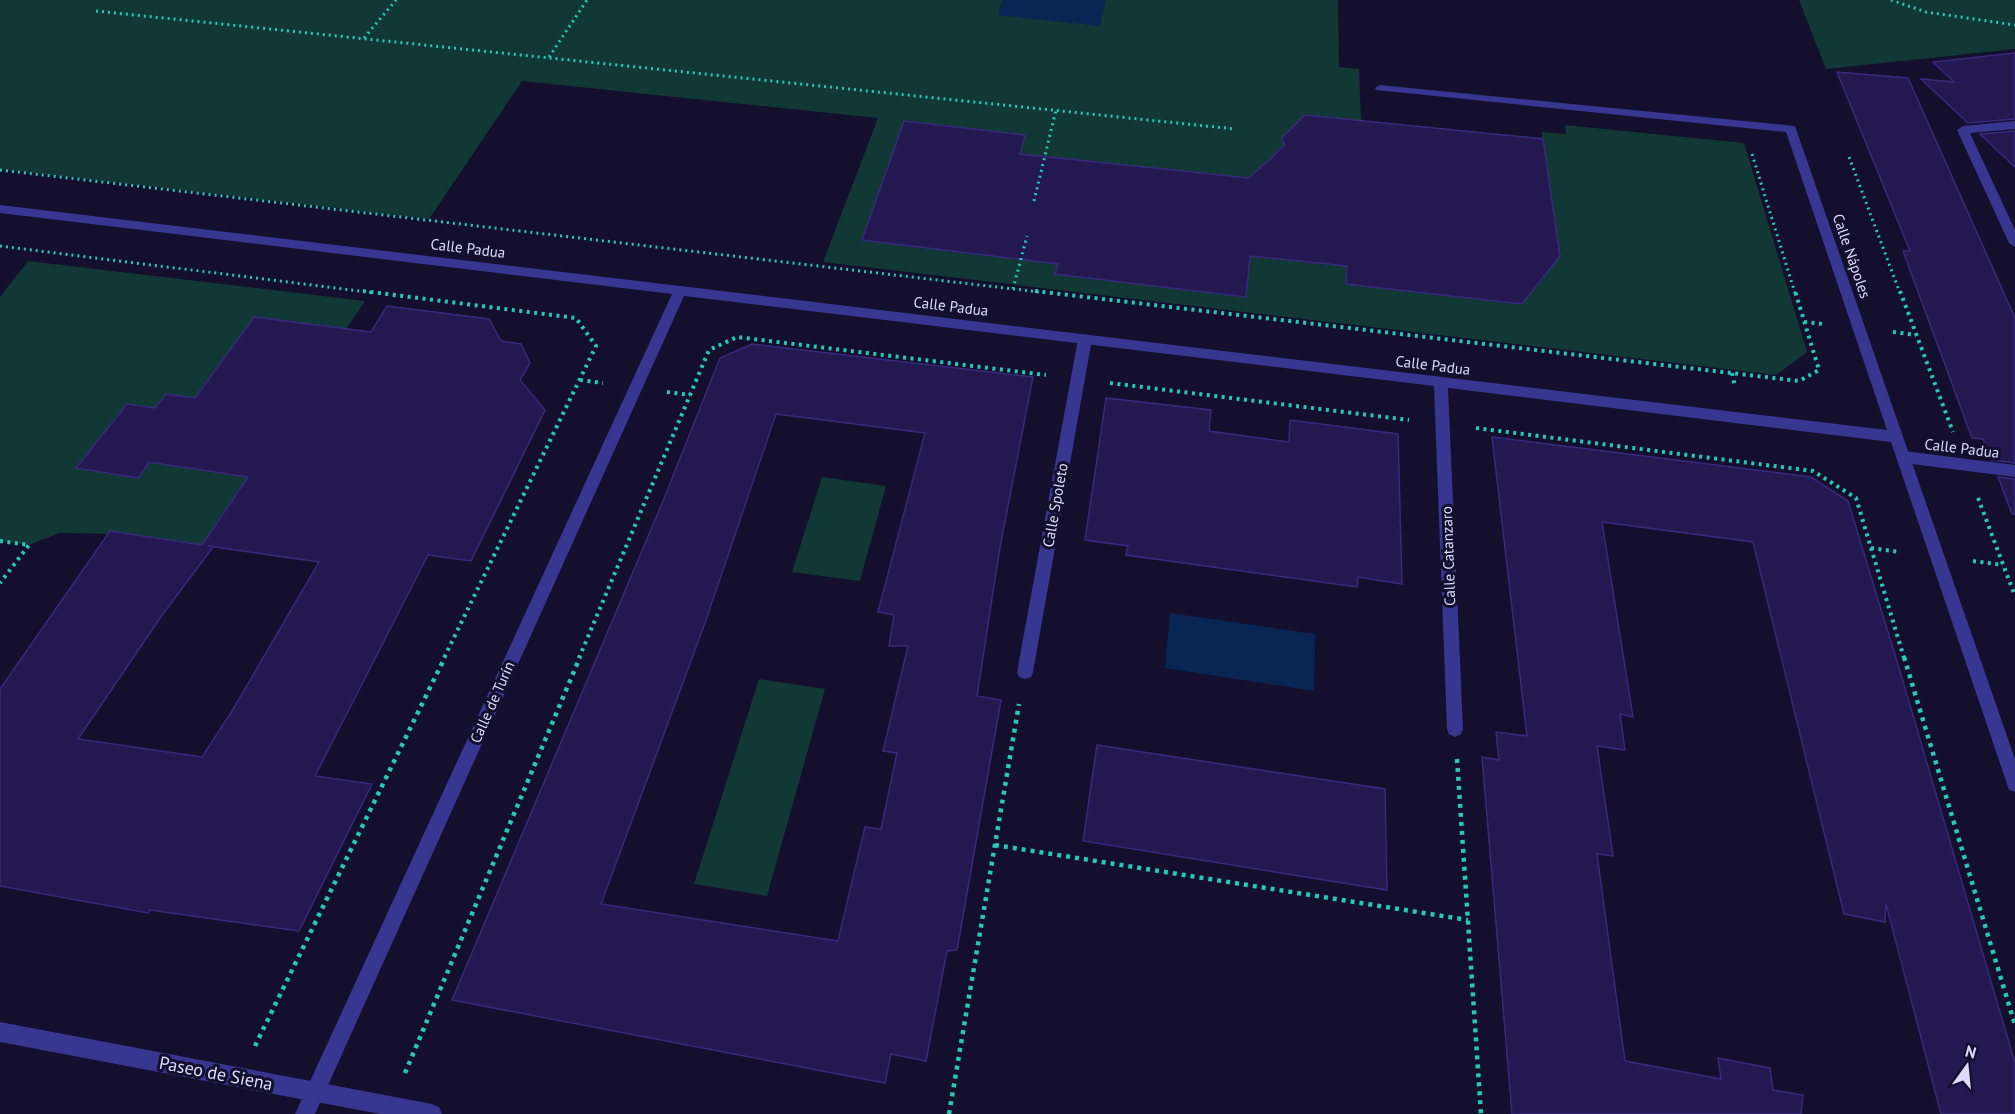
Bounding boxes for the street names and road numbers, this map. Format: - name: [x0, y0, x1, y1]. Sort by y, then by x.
- street label: Calle Nápoles: [1829, 211, 1875, 301]
- street label: Calle Padua: [430, 234, 506, 262]
- street label: Calle Padua: [913, 292, 989, 320]
- street label: Calle Padua: [1395, 351, 1471, 379]
- street label: Calle Padua: [1924, 434, 2000, 462]
- street label: Calle Spoleto: [1038, 461, 1072, 549]
- street label: Calle Catanzaro: [1437, 506, 1459, 606]
- street label: Calle de Turín: [466, 658, 518, 746]
- street label: Paseo de Siena: [157, 1051, 275, 1095]

